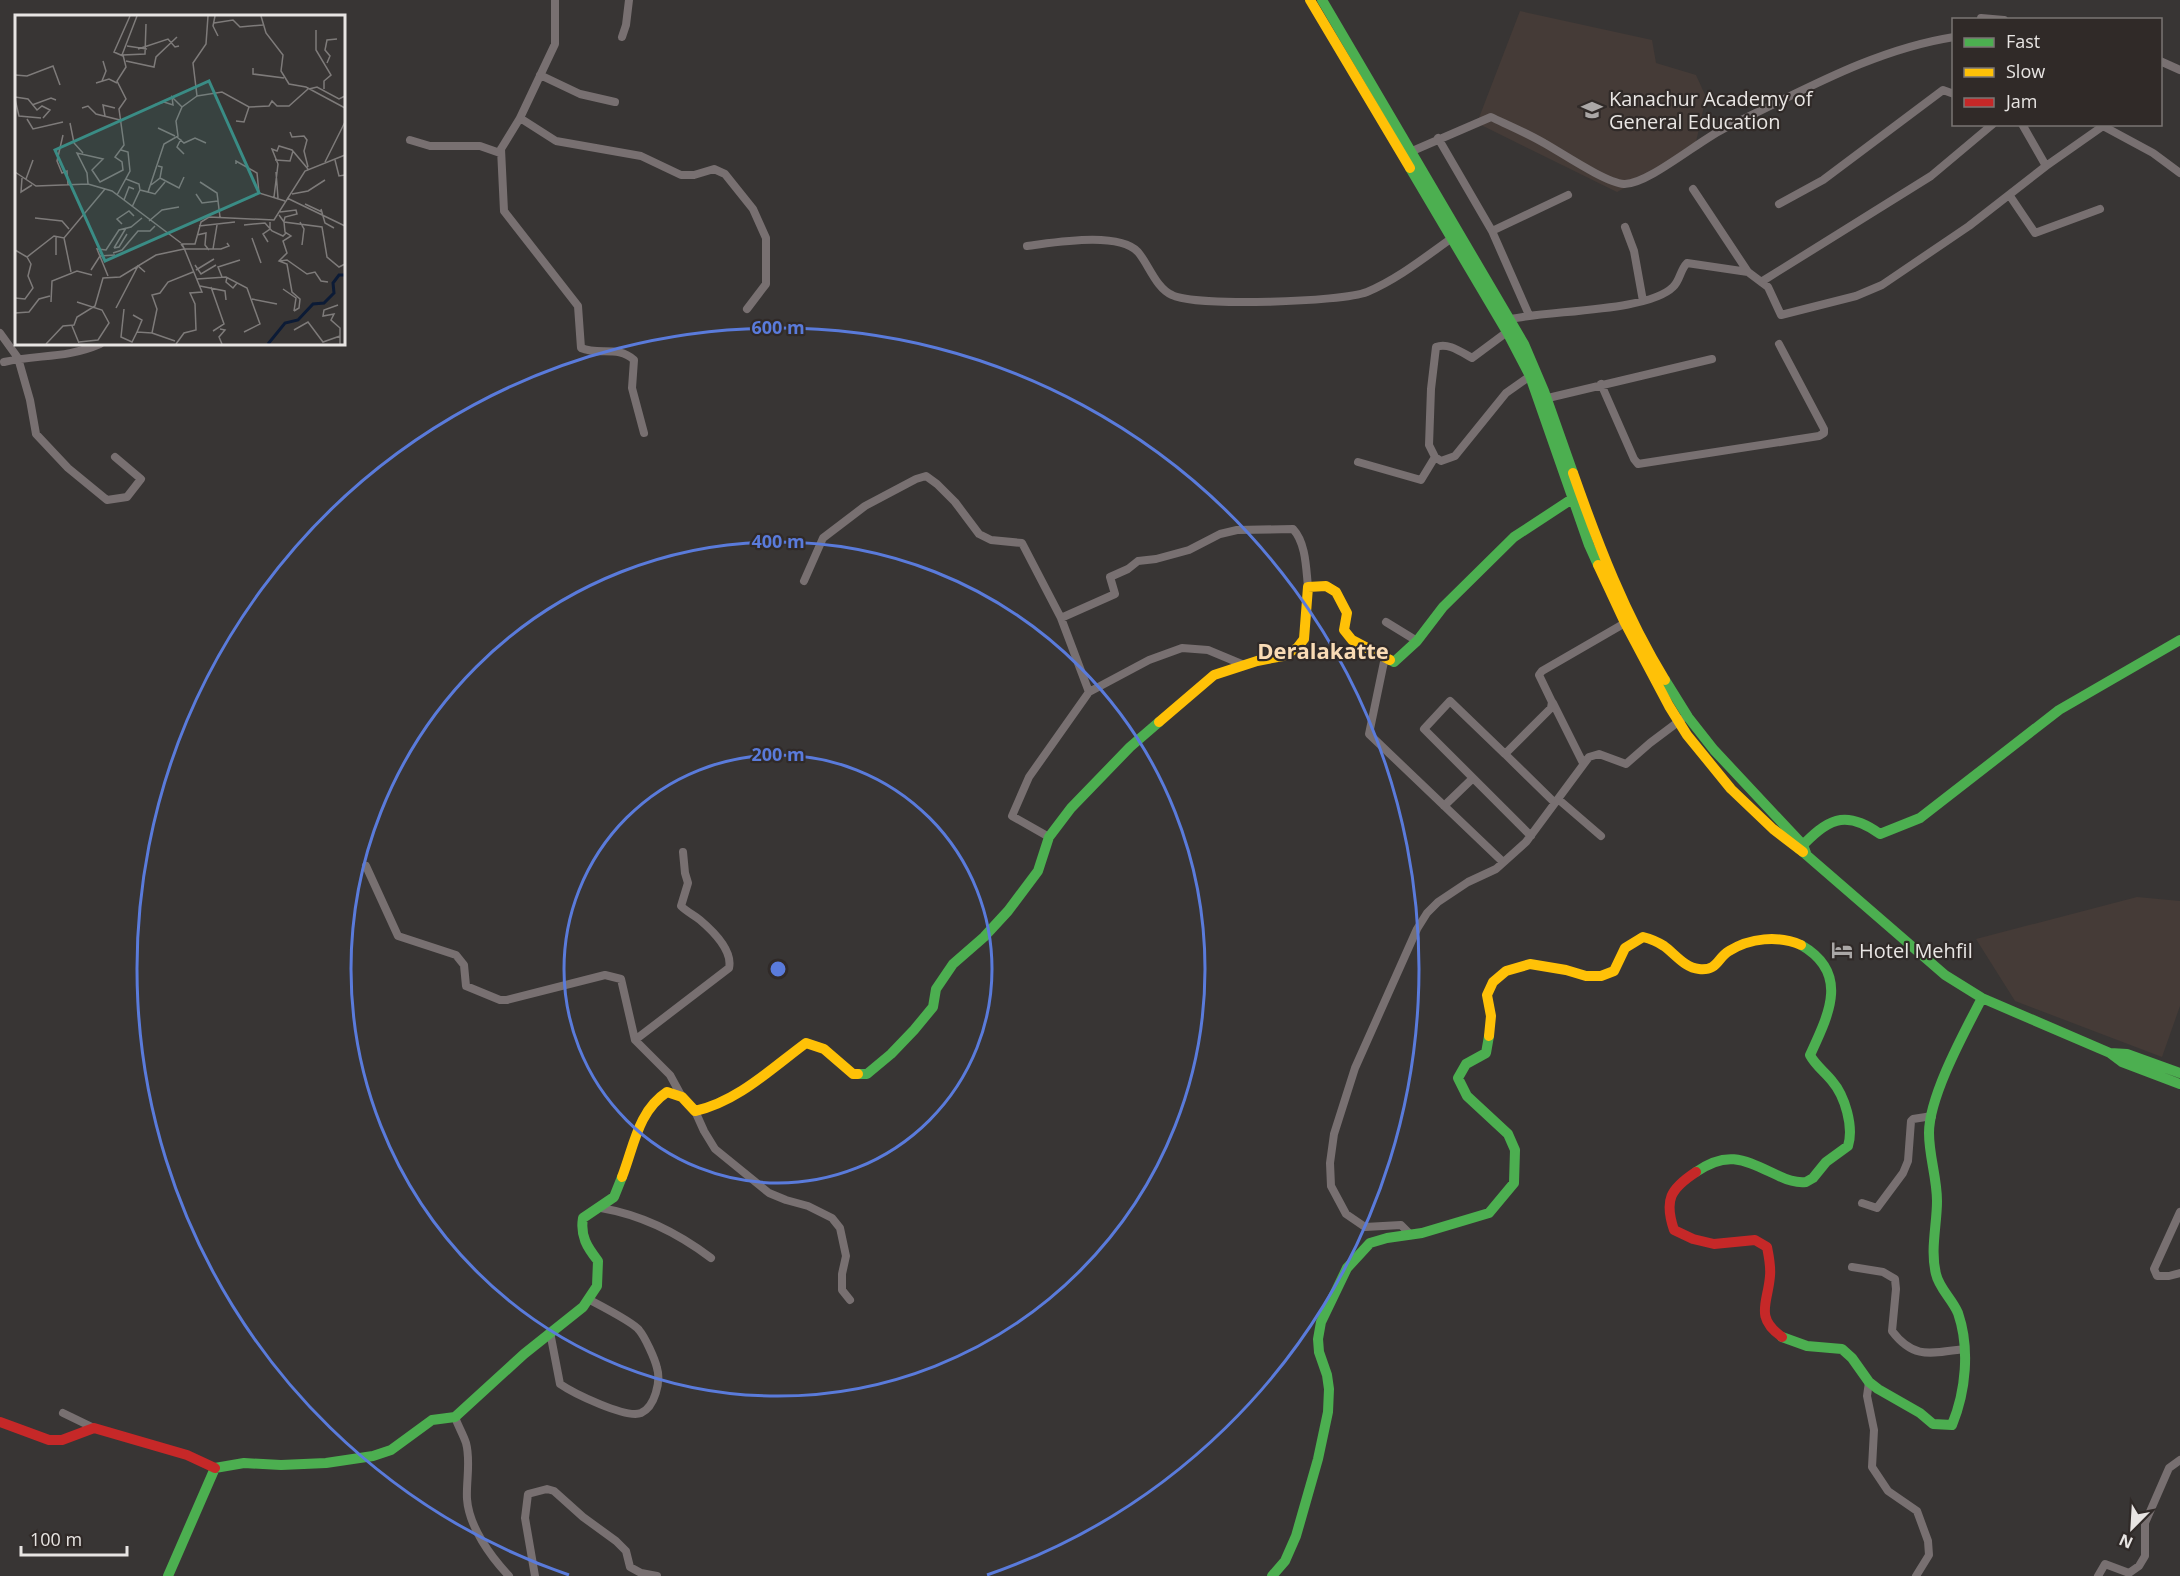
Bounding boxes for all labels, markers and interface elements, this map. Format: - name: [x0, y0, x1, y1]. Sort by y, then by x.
- inset map: [15, 15, 345, 345]
- legend: [1952, 18, 2162, 126]
- text: Fast: [2006, 29, 2040, 53]
- text: Slow: [2006, 59, 2045, 83]
- place label: Kanachur Academy of General Education: [1609, 85, 1814, 135]
- text: Jam: [2004, 89, 2038, 113]
- school or university icon: Kanachur Academy of General Education: [1580, 98, 1604, 122]
- text: 600 m: [751, 315, 805, 339]
- text: 400 m: [751, 529, 805, 553]
- district label: Deralakatte: [1257, 635, 1389, 665]
- text: 200 m: [751, 742, 805, 766]
- place label: Hotel Mehfil: [1859, 937, 1973, 964]
- hotel icon: Hotel Mehfil: [1830, 938, 1854, 962]
- centre of rings: [768, 959, 788, 979]
- north arrow: [2102, 1498, 2162, 1558]
- scale bar: [21, 1519, 128, 1557]
- text: 100 m: [30, 1527, 82, 1551]
- text: N: [2115, 1529, 2136, 1554]

